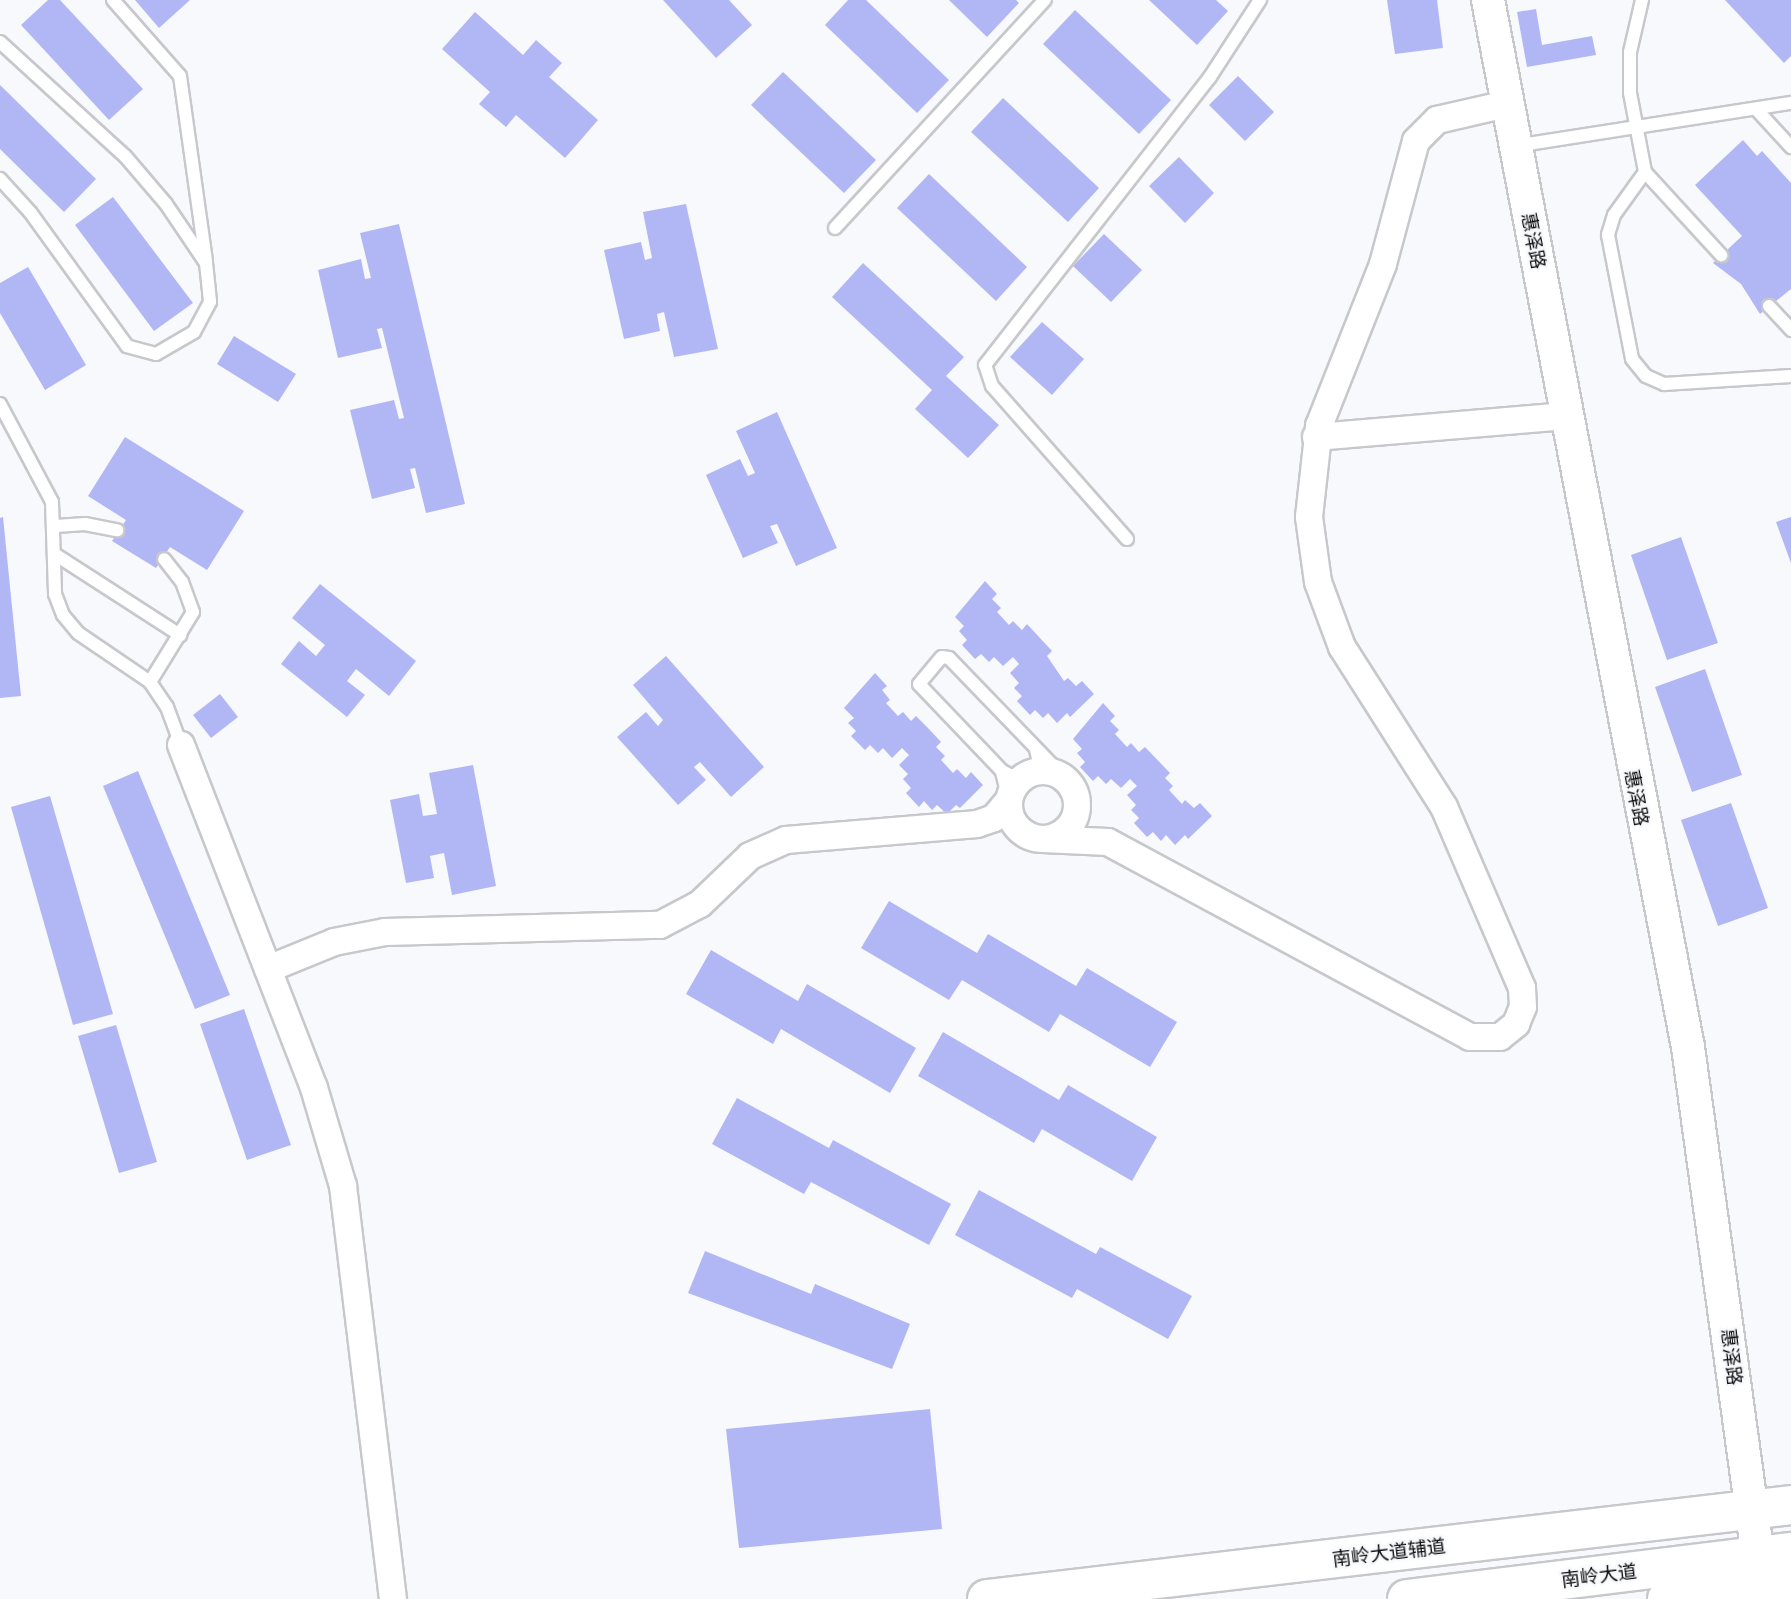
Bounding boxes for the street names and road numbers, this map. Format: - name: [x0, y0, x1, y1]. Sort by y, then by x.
- street label: 惠泽路: [1516, 211, 1550, 271]
- street label: 惠泽路: [1619, 768, 1653, 828]
- street label: 惠泽路: [1716, 1327, 1746, 1387]
- street label: 南岭大道辅道: [1331, 1535, 1447, 1571]
- street label: 南岭大道: [1560, 1560, 1638, 1592]

